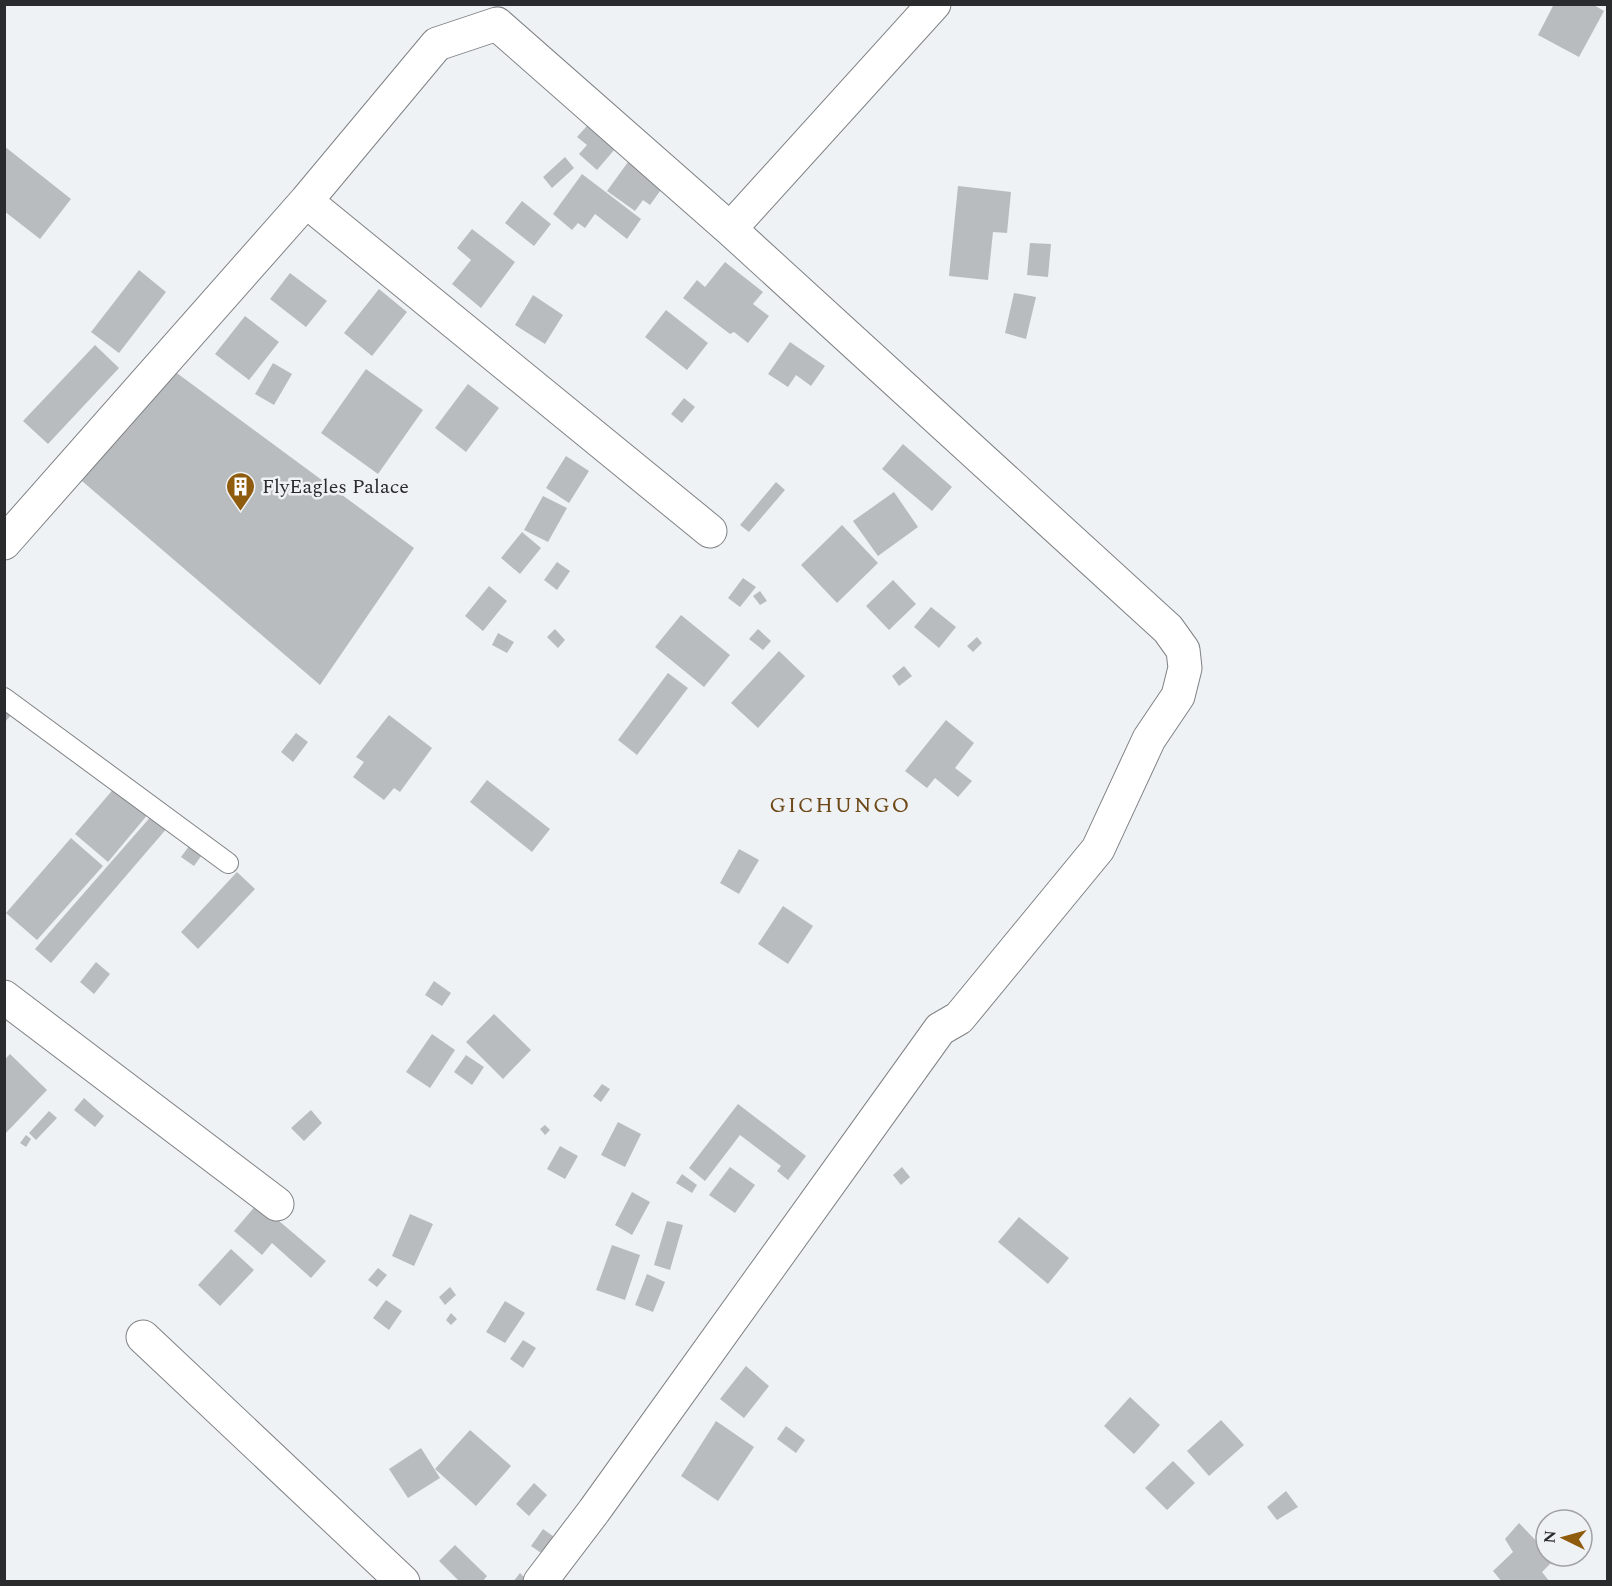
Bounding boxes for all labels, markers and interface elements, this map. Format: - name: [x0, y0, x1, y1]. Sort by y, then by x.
- building icon: FlyEagles Palace: [225, 470, 257, 512]
- place label: FlyEagles Palace: [262, 472, 409, 502]
- district label: GICHUNGO: [769, 789, 911, 822]
- north arrow: [1534, 1508, 1594, 1568]
- text: N: [1538, 1529, 1563, 1544]

